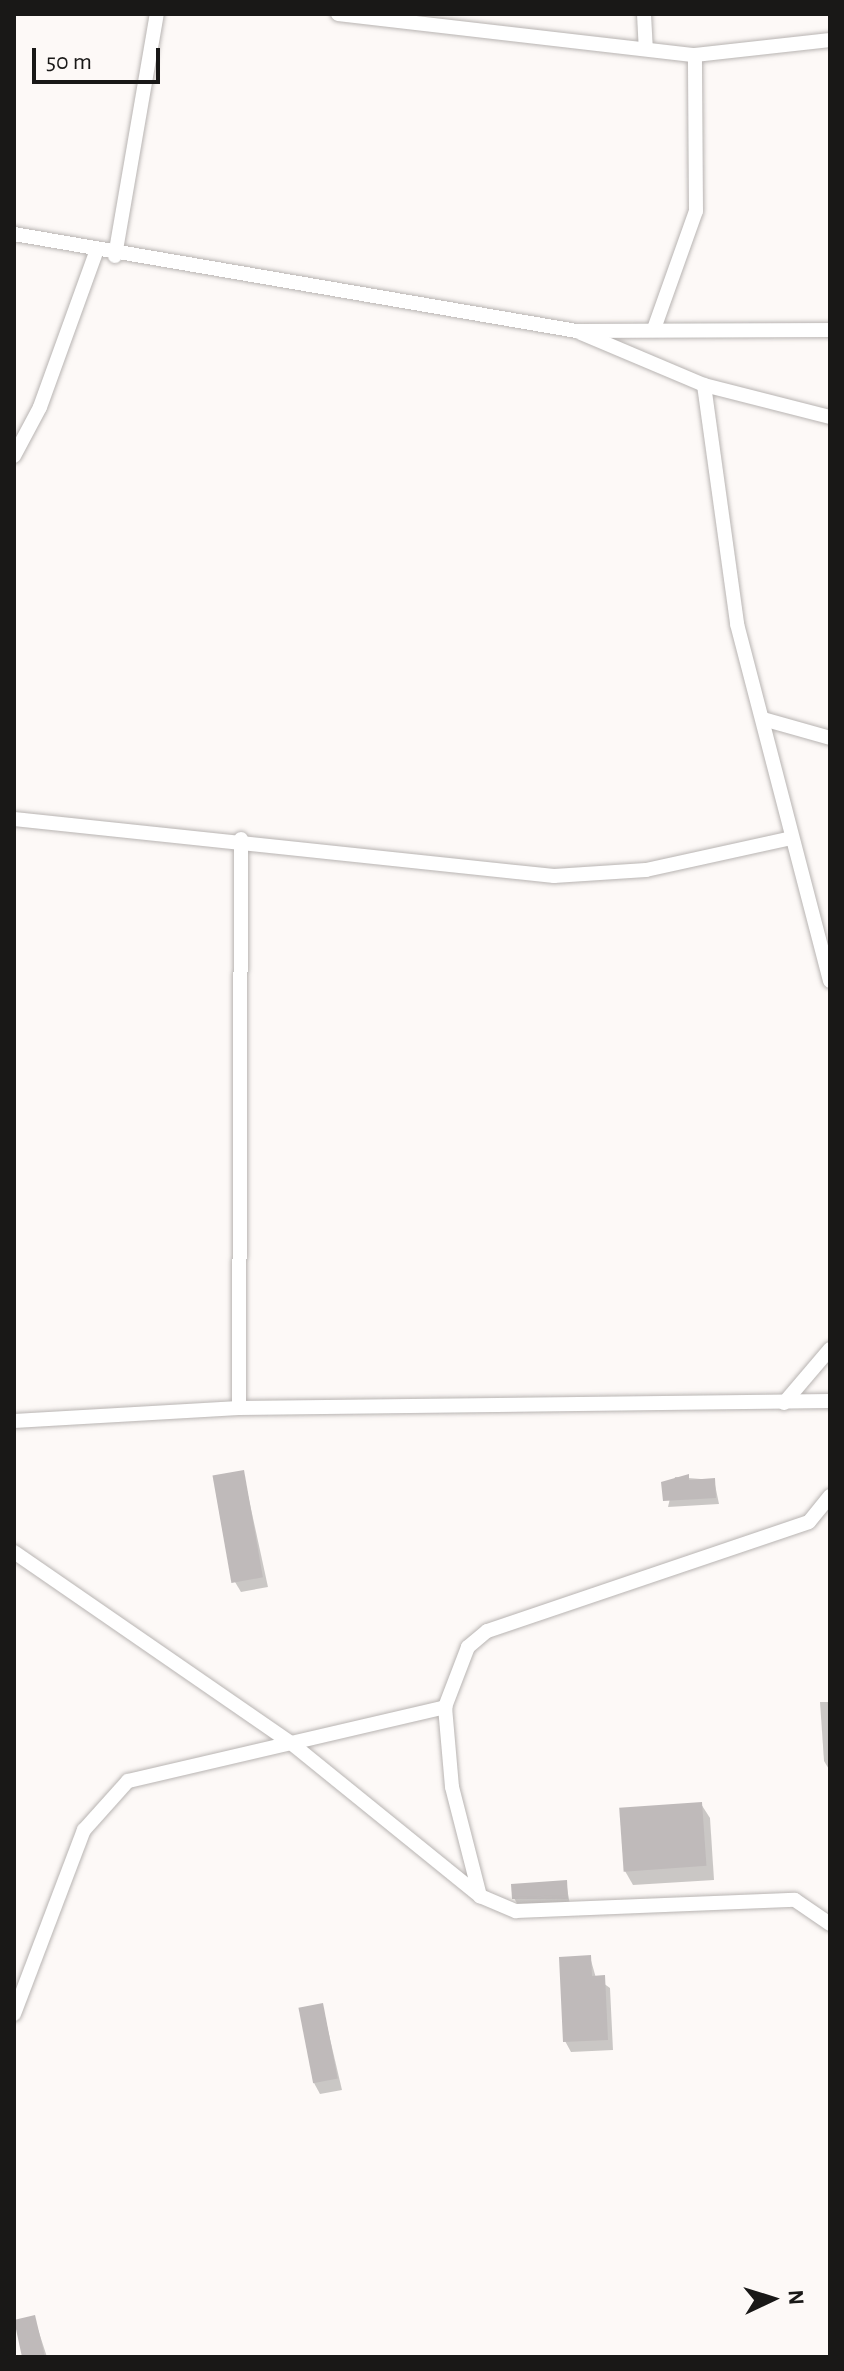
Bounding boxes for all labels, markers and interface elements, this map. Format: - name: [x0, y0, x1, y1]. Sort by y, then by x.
- scale bar: [36, 32, 164, 82]
- text: 50 m: [46, 50, 92, 74]
- north arrow: [732, 2259, 812, 2339]
- text: N: [784, 2289, 807, 2306]

